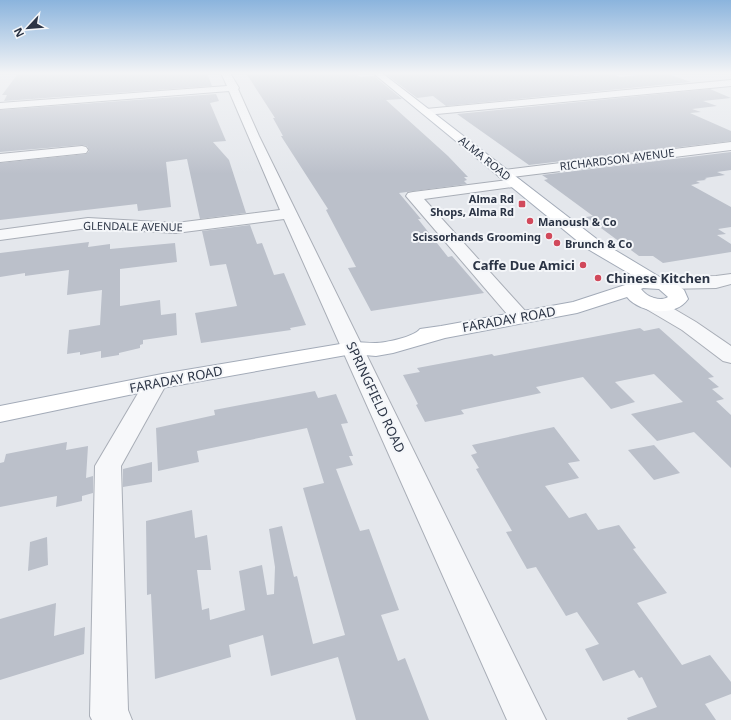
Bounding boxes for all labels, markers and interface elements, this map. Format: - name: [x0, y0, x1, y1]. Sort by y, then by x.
- north arrow: [8, 8, 48, 48]
- text: N: [10, 25, 27, 40]
- street label: ALMA ROAD: [456, 132, 514, 184]
- street label: RICHARDSON AVENUE: [559, 145, 675, 173]
- place label: Alma Rd Shops, Alma Rd: [430, 191, 514, 219]
- marker: Alma Rd Shops, Alma Rd: [517, 199, 527, 209]
- place label: Manoush & Co: [538, 214, 617, 229]
- marker: Manoush & Co: [525, 216, 535, 226]
- street label: GLENDALE AVENUE: [83, 218, 183, 234]
- place label: Scissorhands Grooming: [412, 229, 541, 244]
- marker: Scissorhands Grooming: [544, 231, 554, 241]
- place label: Brunch & Co: [565, 236, 632, 251]
- marker: Brunch & Co: [552, 238, 562, 248]
- place label: Caffe Due Amici: [472, 256, 575, 274]
- marker: Caffe Due Amici: [578, 260, 588, 270]
- place label: Chinese Kitchen: [606, 269, 710, 287]
- marker: Chinese Kitchen: [593, 273, 603, 283]
- street label: FARADAY ROAD: [461, 302, 557, 336]
- street label: SPRINGFIELD ROAD: [342, 339, 410, 455]
- street label: FARADAY ROAD: [128, 361, 224, 397]

